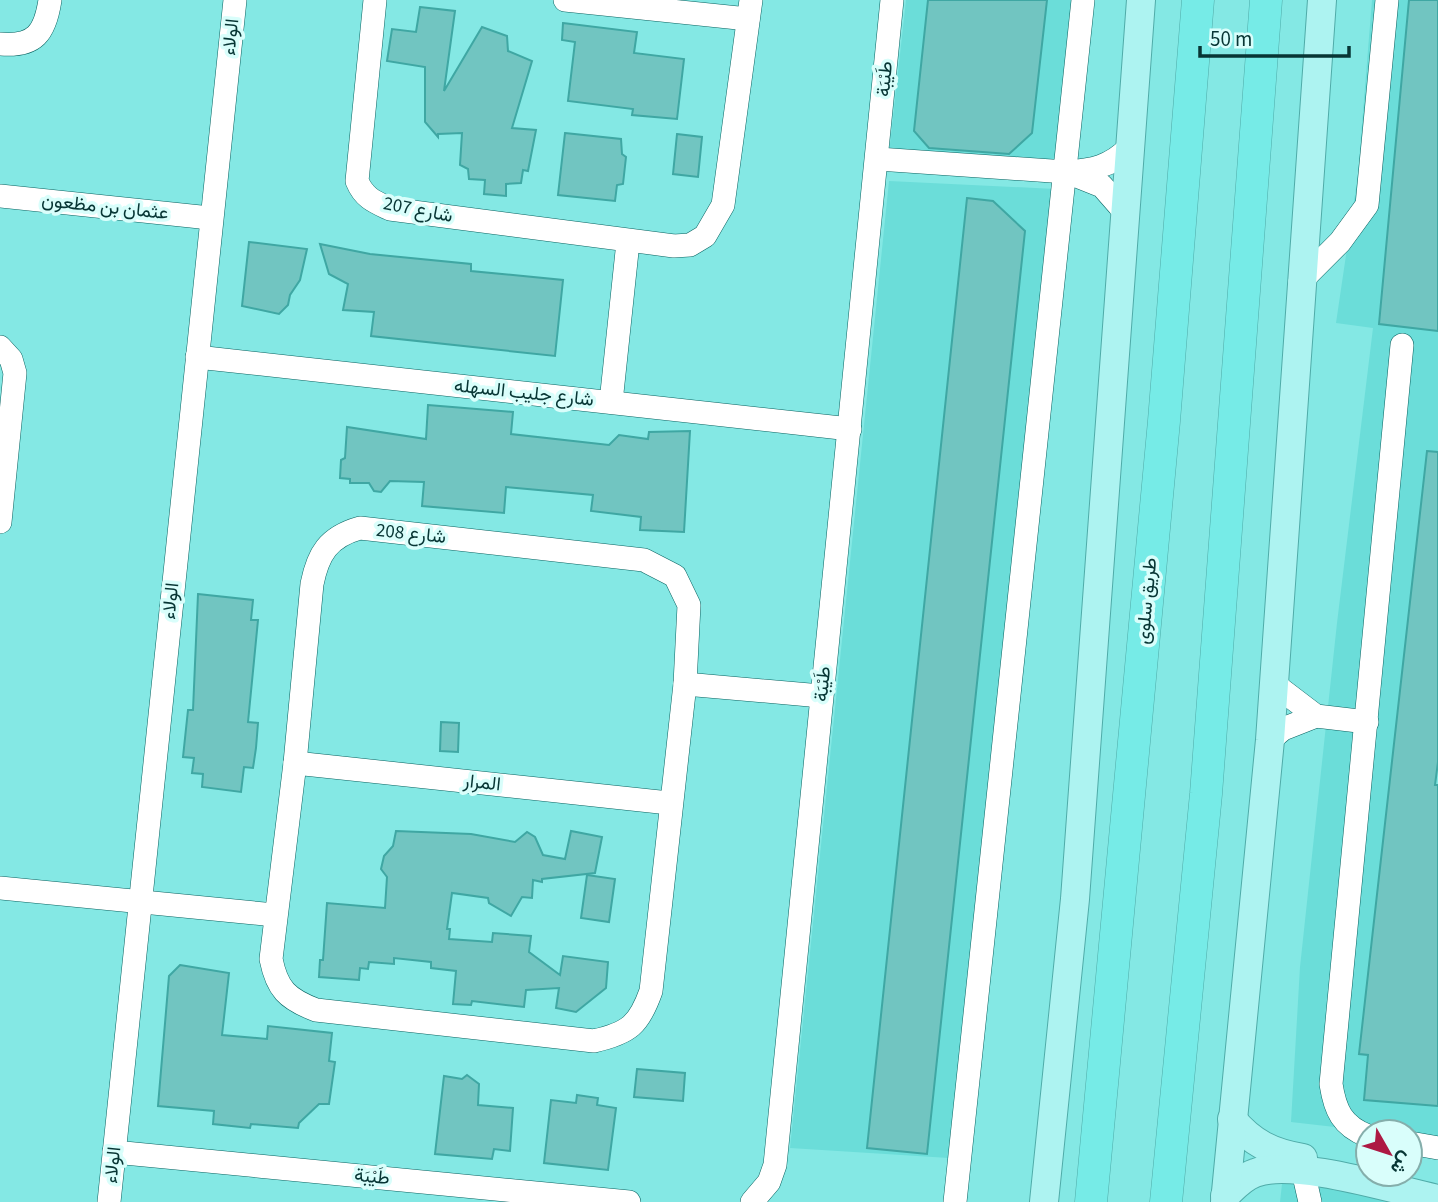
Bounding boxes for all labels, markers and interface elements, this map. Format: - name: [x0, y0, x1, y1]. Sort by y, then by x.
- scale bar: [1200, 14, 1349, 58]
- street label: الولاء: [216, 17, 246, 57]
- text: 50 m: [1210, 24, 1252, 54]
- street label: طَيْبَة: [870, 60, 900, 98]
- street label: عثمان بن مظعون: [40, 187, 170, 227]
- street label: شارع 207: [381, 190, 455, 230]
- street label: شارع جليب السهله: [453, 372, 595, 414]
- street label: شارع 208: [375, 517, 447, 551]
- street label: طريق سلوى: [1130, 557, 1164, 645]
- street label: الولاء: [156, 581, 186, 621]
- street label: طَيْبَة: [808, 665, 838, 703]
- street label: المرار: [461, 767, 502, 798]
- north arrow: [1354, 1118, 1424, 1188]
- street label: الولاء: [98, 1145, 128, 1185]
- text: ش: [1383, 1145, 1419, 1180]
- street label: طَيْبَة: [353, 1162, 391, 1192]

